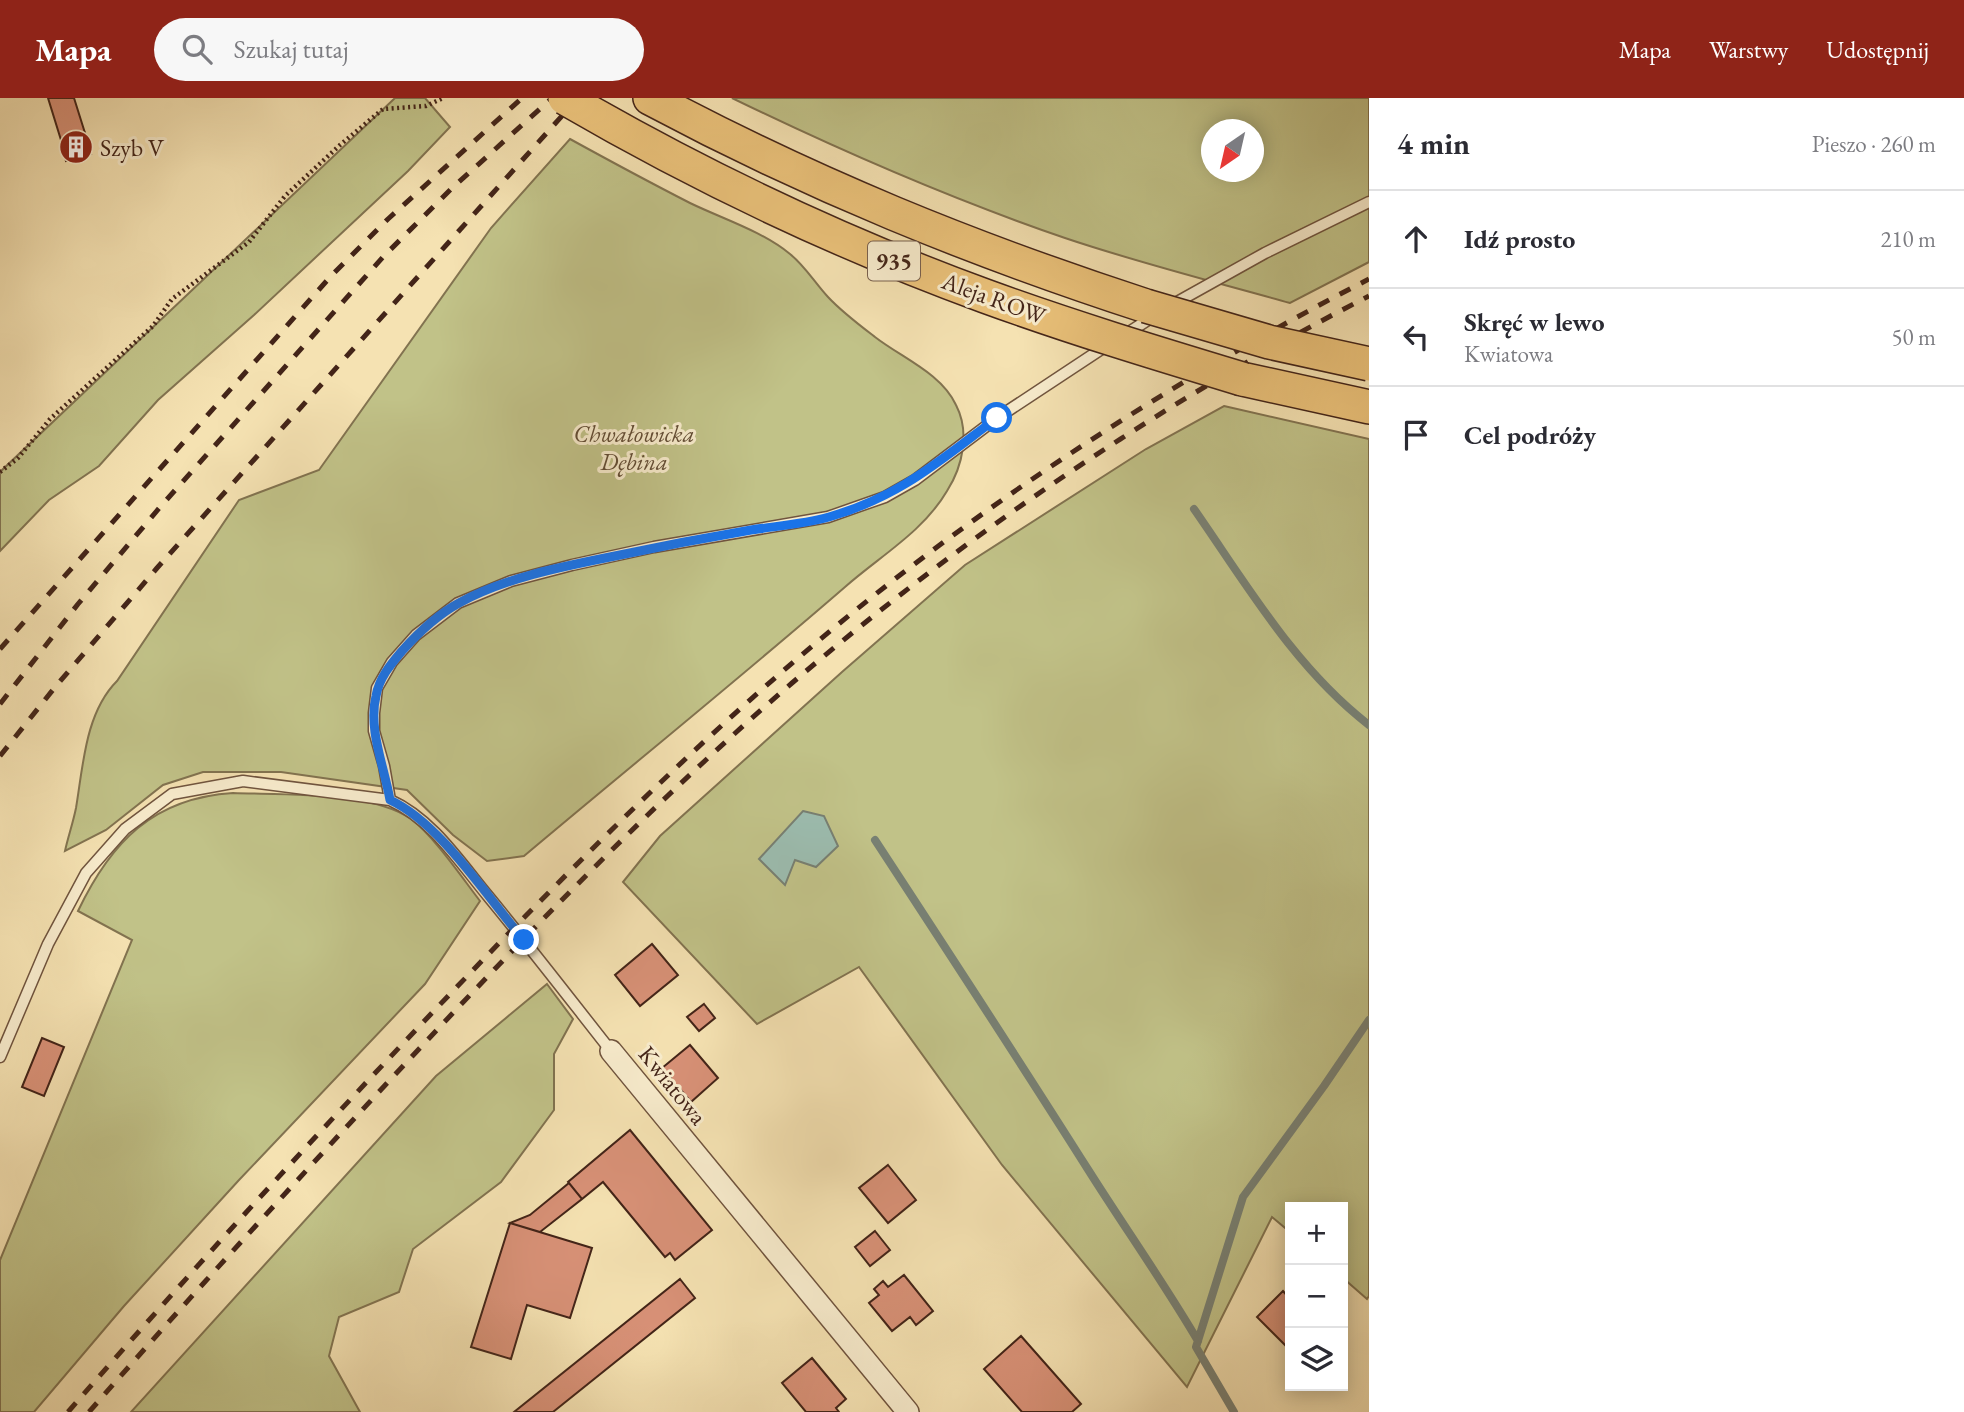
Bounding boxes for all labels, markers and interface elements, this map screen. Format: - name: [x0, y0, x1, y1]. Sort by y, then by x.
- search box: [154, 18, 644, 81]
- text: Mapa: [35, 28, 112, 71]
- icon: search: [178, 30, 216, 68]
- text: Szukaj tutaj: [234, 32, 349, 66]
- text: Mapa: [1619, 34, 1671, 65]
- text: Warstwy: [1709, 34, 1788, 65]
- text: Udostępnij: [1826, 34, 1929, 65]
- north arrow: [1201, 119, 1264, 182]
- text: 4 min: [1397, 124, 1470, 163]
- building icon: Szyb V: [57, 128, 95, 166]
- text: Pieszo · 260 m: [1812, 129, 1936, 159]
- place label: Szyb V: [100, 132, 165, 163]
- icon: ahead: [1397, 220, 1435, 258]
- text: Idź prosto: [1464, 222, 1575, 256]
- text: 210 m: [1880, 224, 1936, 254]
- road number: 935: [868, 242, 920, 280]
- street label: Aleja ROW: [937, 265, 1051, 331]
- text: Skręć w lewo: [1464, 305, 1605, 339]
- icon: left: [1397, 318, 1435, 356]
- text: 50 m: [1891, 322, 1936, 352]
- text: Kwiatowa: [1464, 339, 1553, 369]
- route start: [981, 402, 1012, 433]
- icon: arrive: [1397, 416, 1435, 454]
- park label: Chwałowicka Dębina: [574, 418, 694, 477]
- text: Cel podróży: [1464, 418, 1596, 452]
- route end: [508, 924, 539, 955]
- street label: Kwiatowa: [632, 1039, 715, 1131]
- map controls: [1285, 1202, 1348, 1391]
- button: +: [1285, 1202, 1348, 1265]
- button: −: [1285, 1265, 1348, 1328]
- button: layers: [1285, 1328, 1348, 1391]

